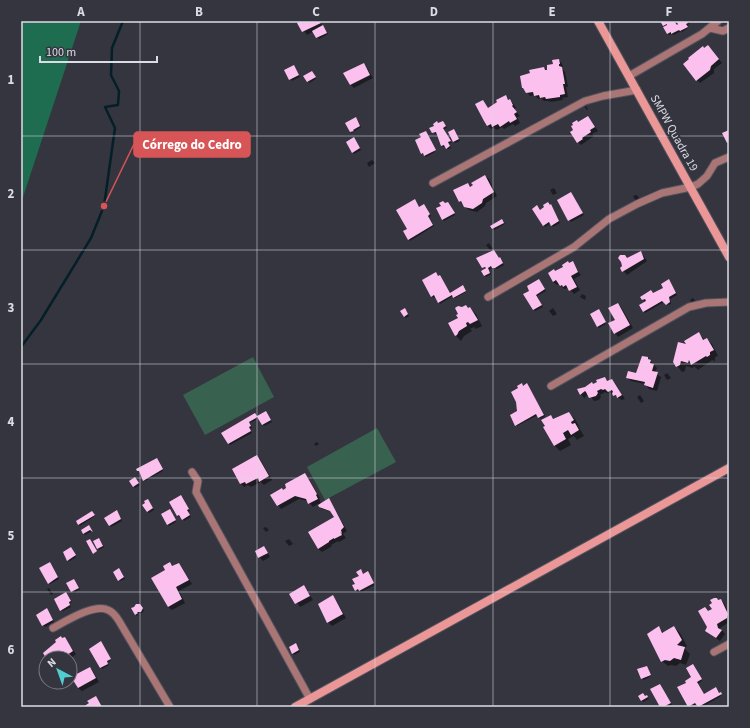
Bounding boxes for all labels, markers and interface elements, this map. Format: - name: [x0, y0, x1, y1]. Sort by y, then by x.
- text: A: [76, 3, 85, 21]
- text: B: [195, 3, 203, 21]
- text: C: [312, 3, 320, 21]
- text: D: [430, 3, 438, 21]
- text: E: [548, 3, 556, 21]
- text: F: [666, 3, 673, 21]
- scale bar: [40, 38, 157, 64]
- text: 100 m: [46, 44, 76, 61]
- text: 1: [8, 71, 15, 89]
- street label: SMPW Quadra 19: [646, 92, 702, 174]
- callout: Córrego do Cedro: [134, 132, 250, 157]
- text: Córrego do Cedro: [142, 136, 242, 154]
- text: 2: [8, 185, 15, 203]
- text: 3: [8, 299, 15, 317]
- text: 4: [8, 413, 15, 431]
- text: 5: [8, 527, 15, 545]
- text: 6: [8, 641, 15, 659]
- north arrow: [38, 650, 78, 690]
- text: N: [44, 655, 59, 671]

